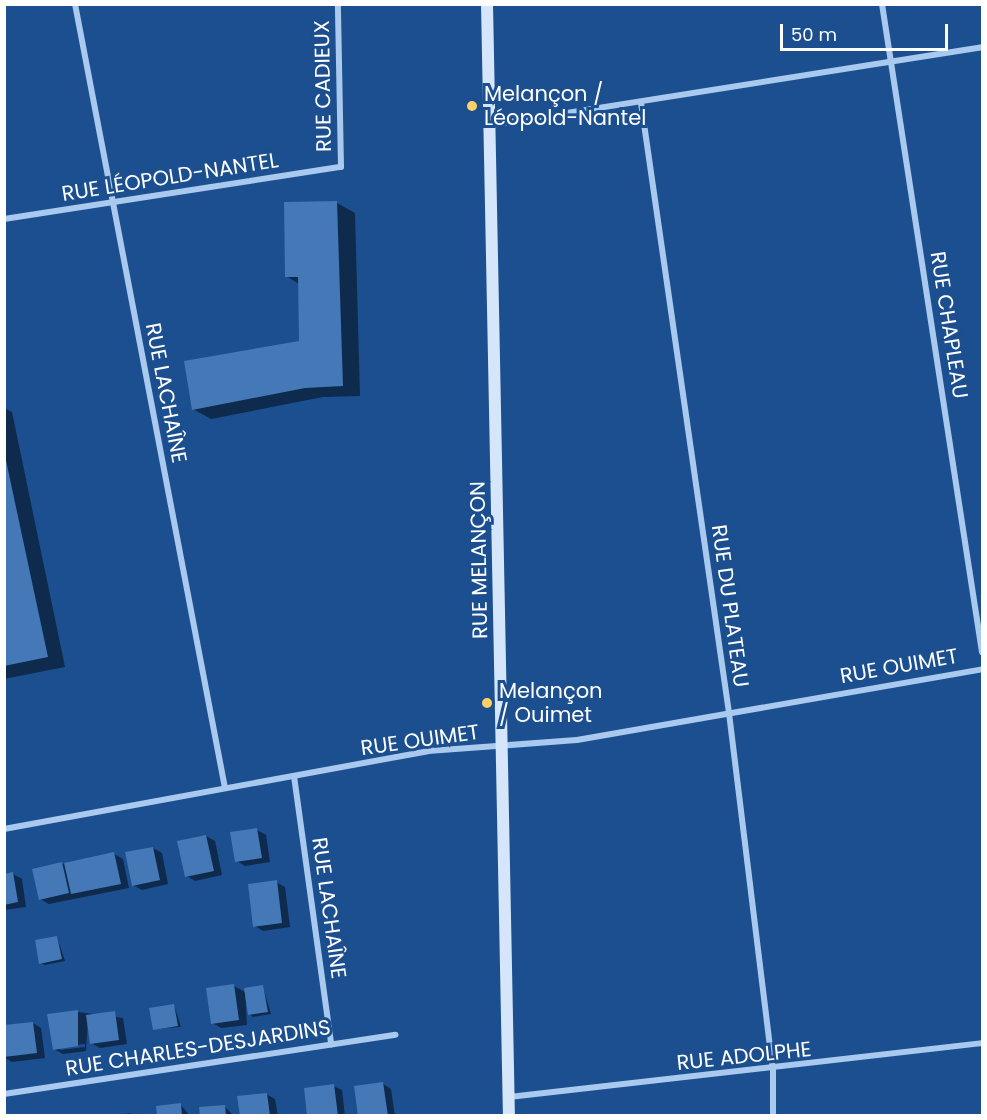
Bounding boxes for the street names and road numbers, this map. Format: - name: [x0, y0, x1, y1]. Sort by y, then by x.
- street label: RUE CADIEUX: [309, 20, 337, 152]
- street label: RUE LÉOPOLD-NANTEL: [60, 147, 280, 207]
- street label: RUE CHAPLEAU: [925, 250, 973, 400]
- street label: RUE LACHAÎNE: [140, 321, 192, 465]
- street label: RUE MELANÇON: [465, 481, 493, 639]
- street label: RUE DU PLATEAU: [706, 523, 754, 689]
- street label: RUE OUIMET: [838, 643, 960, 689]
- street label: RUE OUIMET: [359, 719, 481, 761]
- street label: RUE LACHAÎNE: [307, 836, 351, 980]
- street label: RUE CHARLES-DESJARDINS: [64, 1015, 332, 1081]
- street label: RUE ADOLPHE: [675, 1036, 813, 1076]

